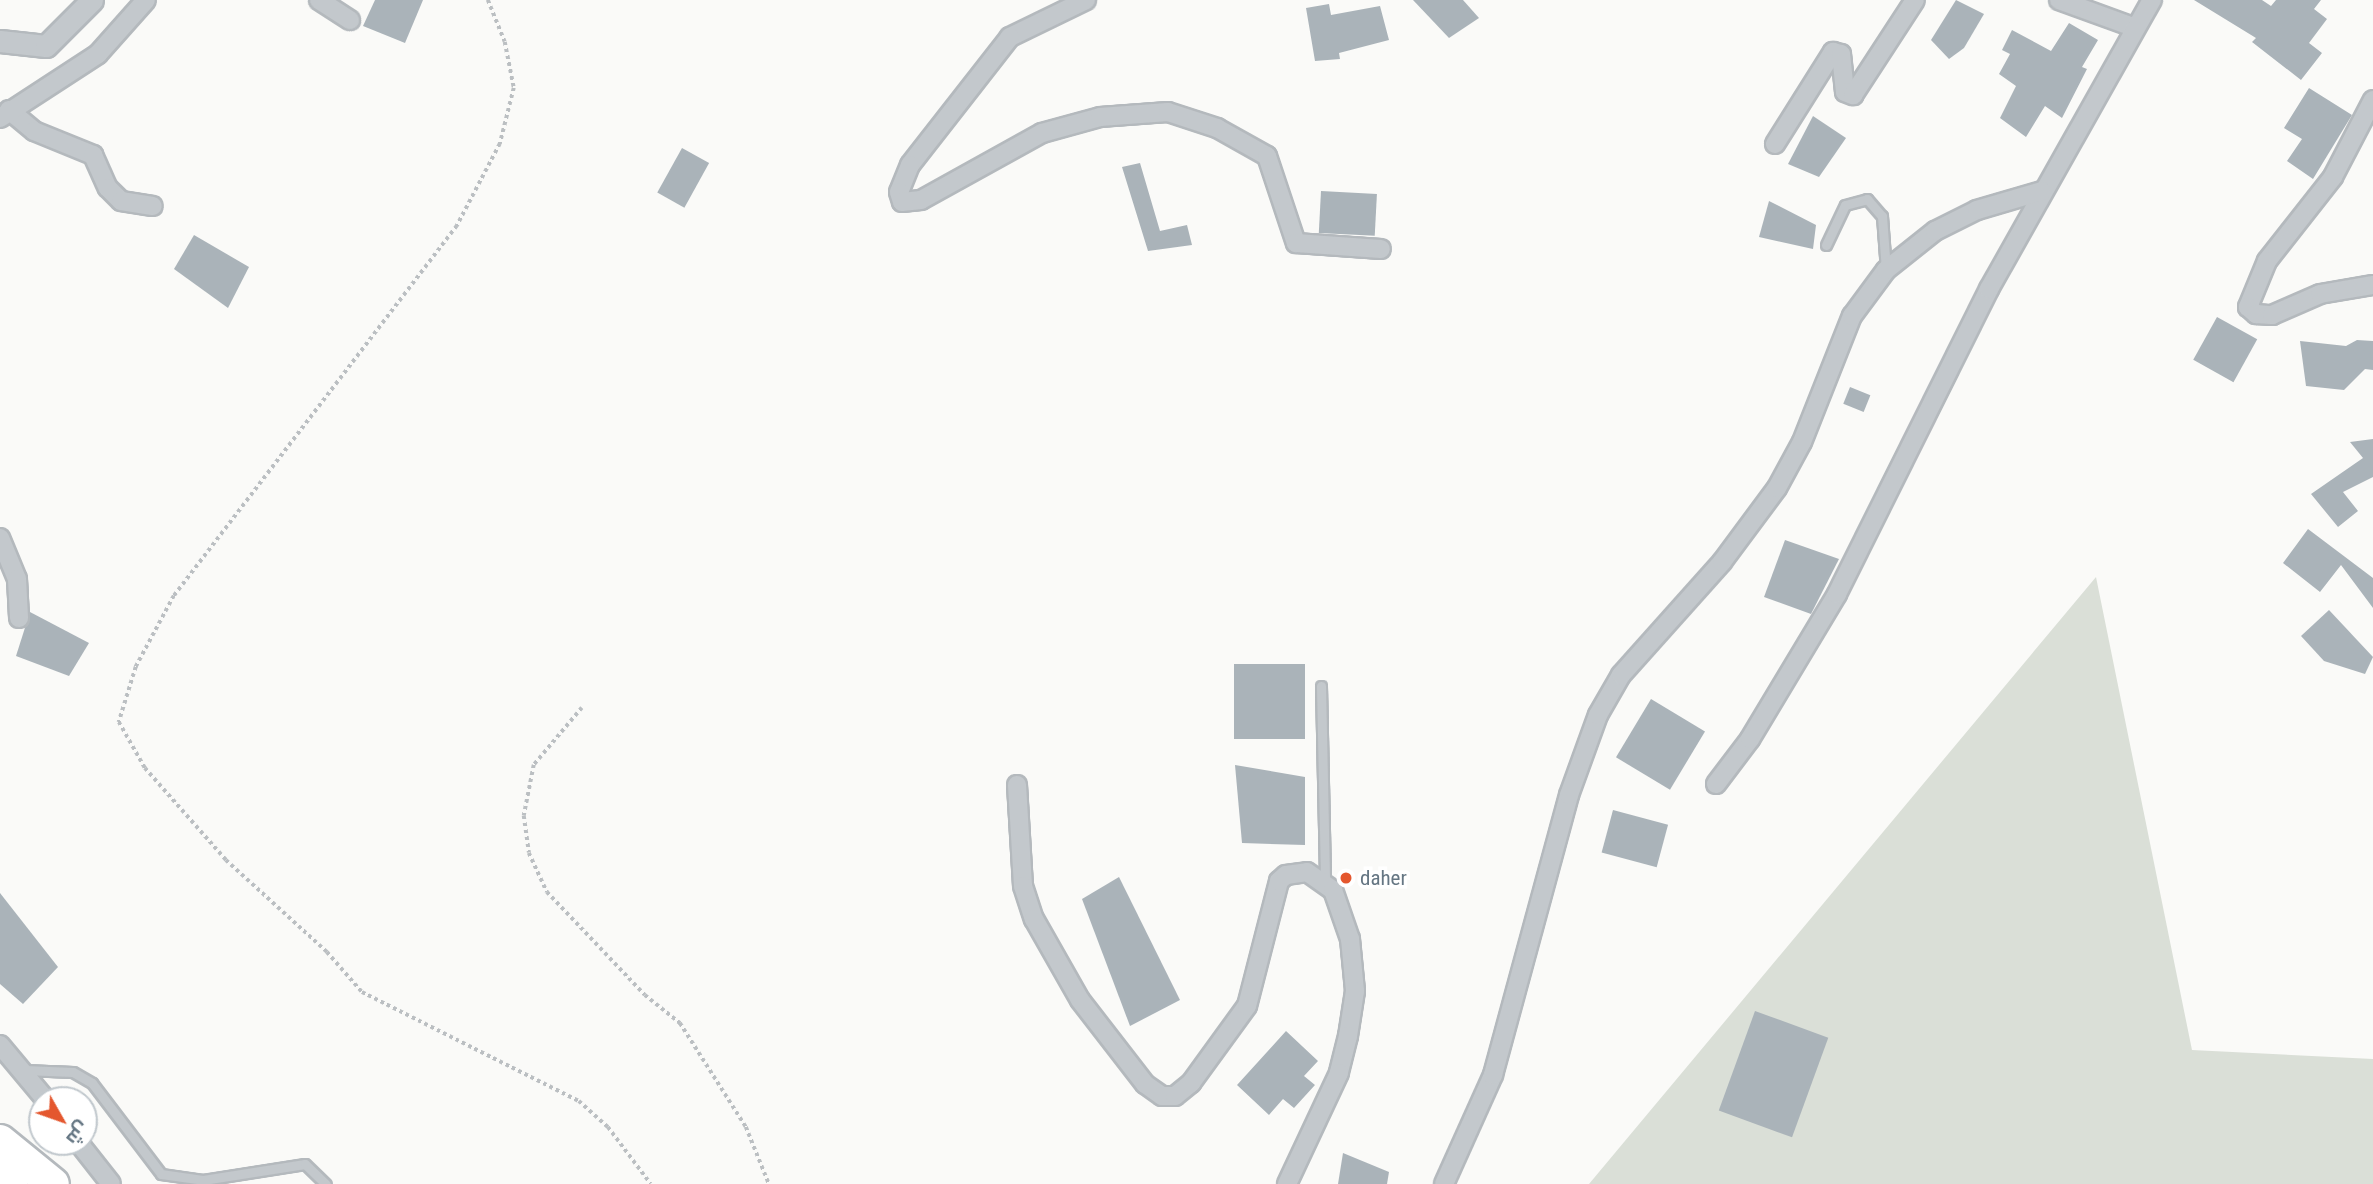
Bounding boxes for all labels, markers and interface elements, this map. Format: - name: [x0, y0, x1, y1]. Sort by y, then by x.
- place label: daher: [1360, 865, 1407, 891]
- marker: daher: [1338, 870, 1354, 886]
- north arrow: [28, 1086, 98, 1156]
- text: ش: [61, 1117, 95, 1150]

